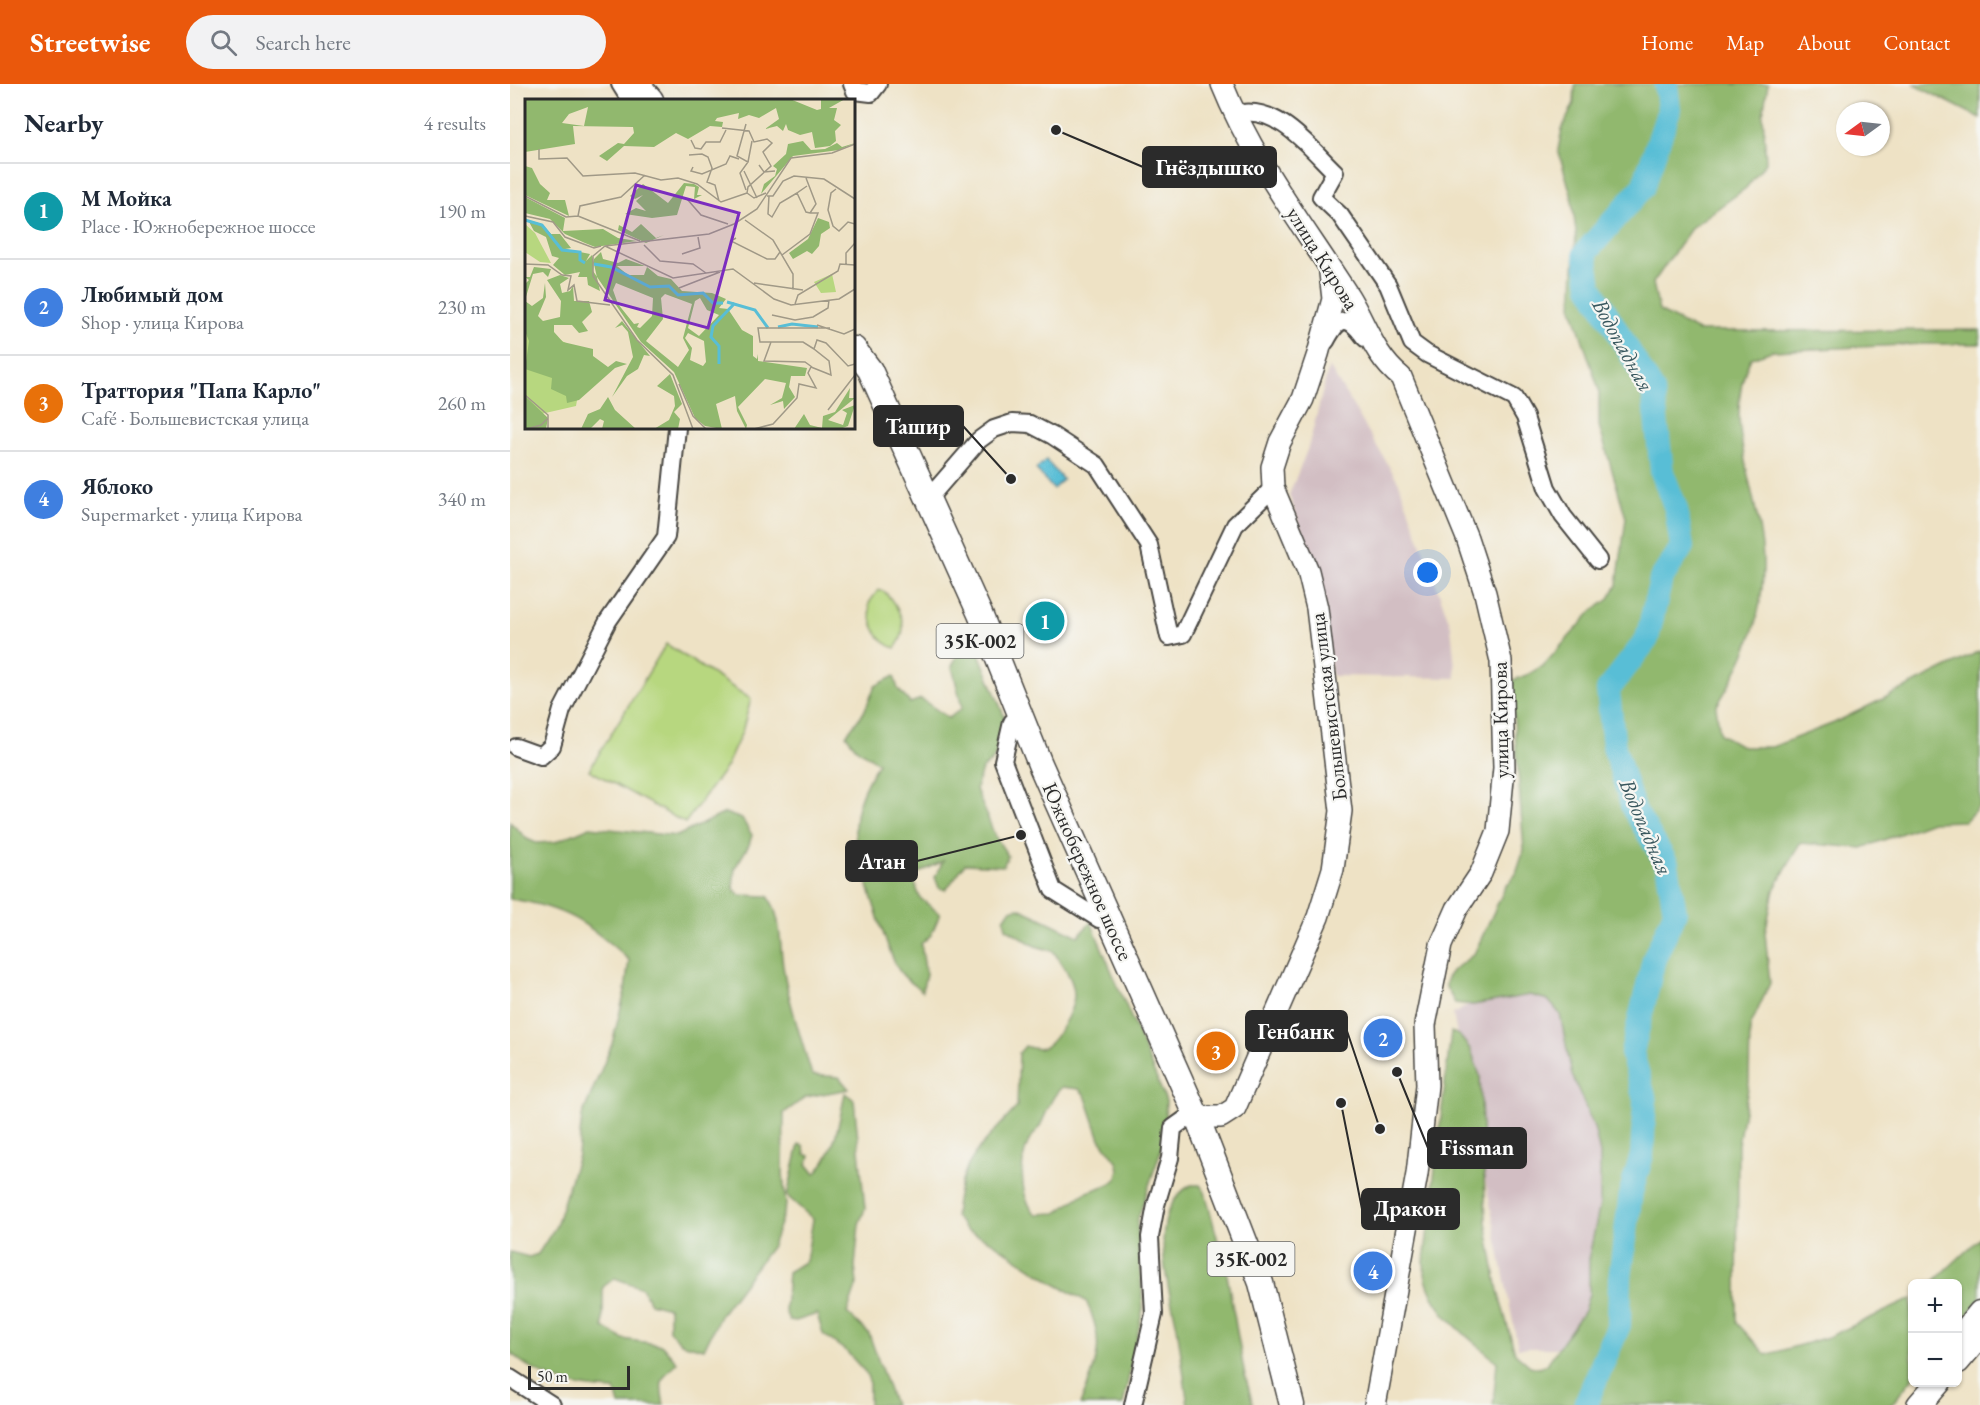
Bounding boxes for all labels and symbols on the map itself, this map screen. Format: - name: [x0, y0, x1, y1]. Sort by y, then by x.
- inset map: [525, 99, 855, 429]
- north arrow: [1836, 102, 1890, 156]
- callout: Гнёздышко: [1143, 147, 1276, 187]
- text: Гнёздышко: [1155, 153, 1265, 182]
- street label: улица Кирова: [1281, 201, 1366, 315]
- water label: Водопадная: [1585, 292, 1660, 397]
- callout: Ташир: [874, 406, 963, 446]
- text: Ташир: [885, 412, 951, 441]
- your location: [1413, 558, 1442, 587]
- pin: 1: [1026, 598, 1064, 644]
- street label: Большевистская улица: [1303, 611, 1353, 803]
- road number: 35К-002: [936, 624, 1024, 658]
- street label: улица Кирова: [1485, 661, 1515, 779]
- water label: Водопадная: [1612, 773, 1679, 880]
- street label: Южнобережное шоссе: [1037, 778, 1139, 964]
- callout: Атан: [846, 841, 917, 881]
- text: Атан: [857, 847, 906, 876]
- callout: Генбанк: [1246, 1011, 1347, 1051]
- pin: 2: [1364, 1016, 1402, 1060]
- text: Генбанк: [1257, 1017, 1335, 1046]
- pin: 3: [1196, 1028, 1236, 1074]
- callout: Fissman: [1428, 1128, 1526, 1168]
- text: Fissman: [1440, 1133, 1515, 1162]
- callout: Дракон: [1362, 1189, 1459, 1229]
- text: Дракон: [1373, 1194, 1447, 1223]
- road number: 35К-002: [1208, 1242, 1294, 1276]
- pin: 4: [1354, 1248, 1392, 1294]
- scale bar: [528, 1363, 630, 1390]

